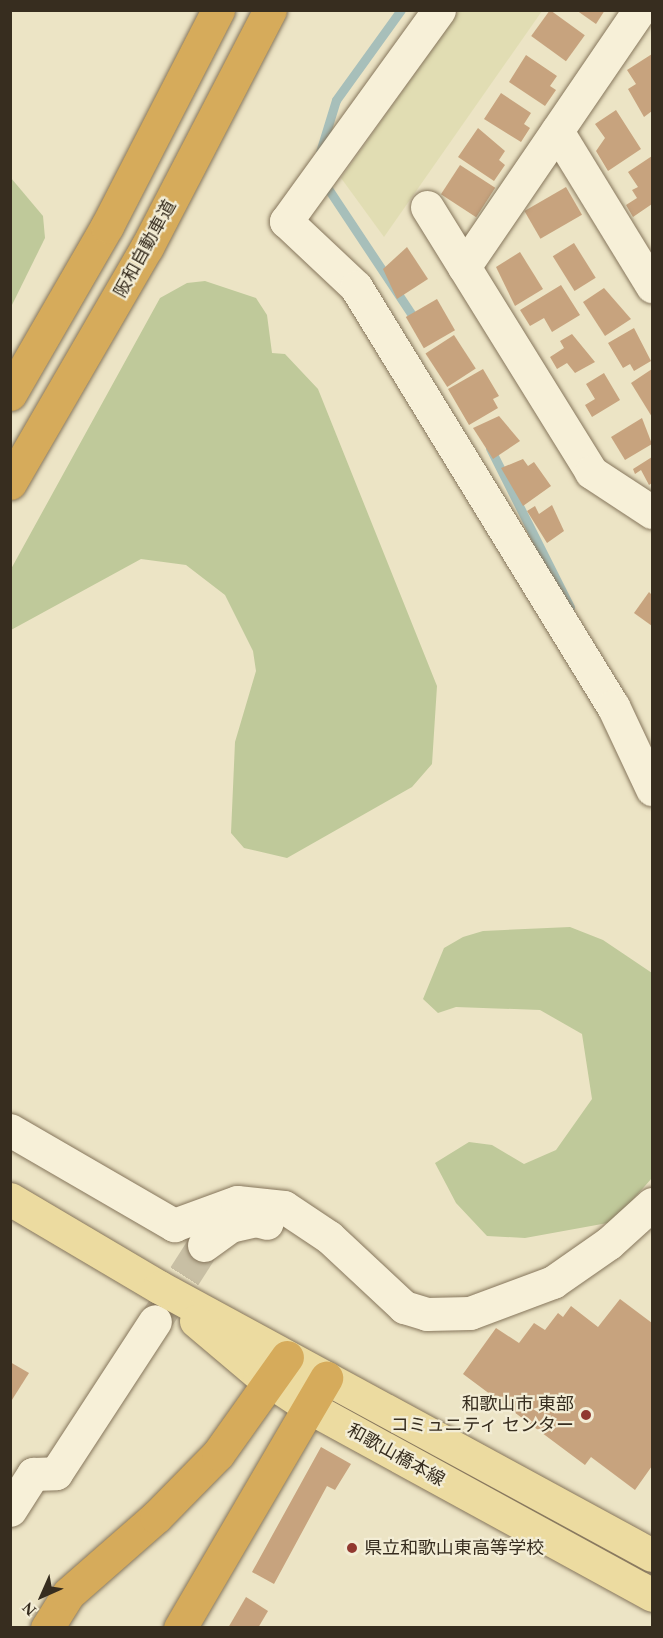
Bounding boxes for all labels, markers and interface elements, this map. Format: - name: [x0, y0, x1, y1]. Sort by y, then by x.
- street label: 阪和自動車道: [109, 197, 181, 301]
- place label: 和歌山市 東部 コミュニティ センター: [390, 1394, 574, 1436]
- marker: 和歌山市 東部 コミュニティ センター: [579, 1408, 593, 1422]
- street label: 和歌山橋本線: [344, 1419, 448, 1491]
- place label: 県立和歌山東高等学校: [364, 1537, 544, 1559]
- marker: 県立和歌山東高等学校: [345, 1541, 359, 1555]
- north arrow: [12, 1566, 72, 1626]
- text: N: [19, 1599, 39, 1619]

